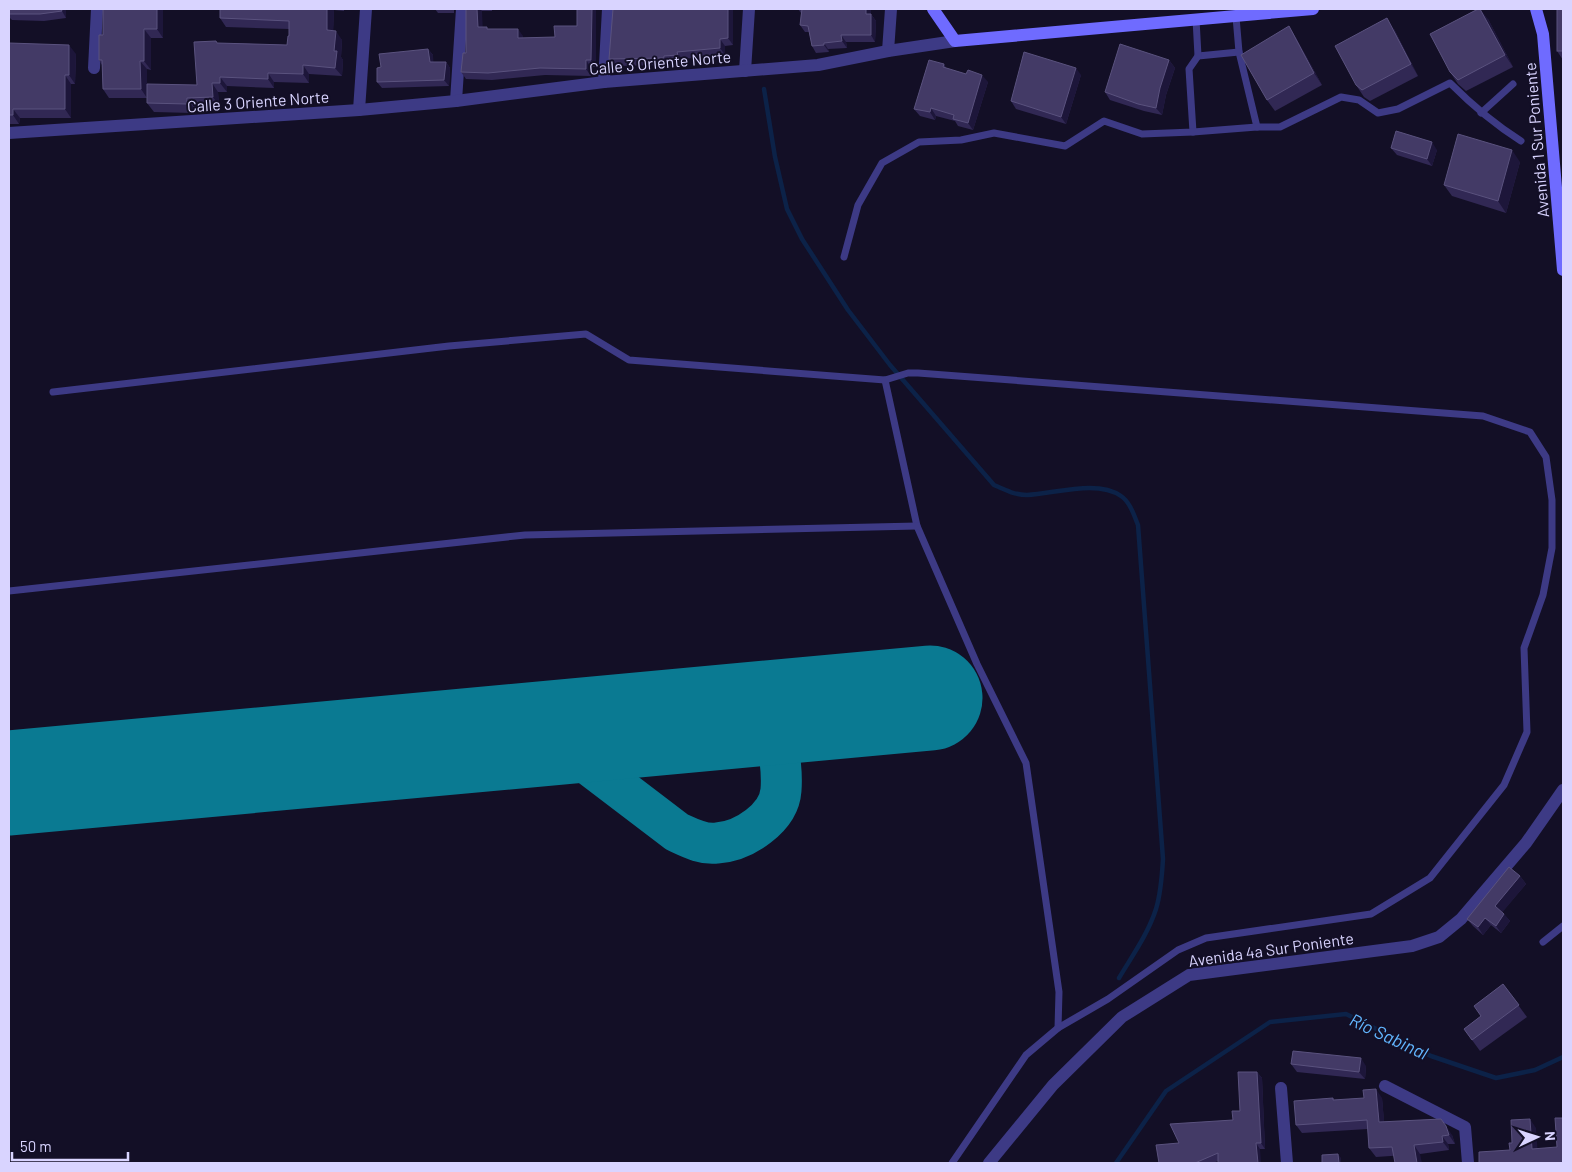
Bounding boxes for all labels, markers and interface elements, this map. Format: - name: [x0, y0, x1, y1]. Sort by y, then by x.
- street label: Calle 3 Oriente Norte: [588, 46, 732, 78]
- street label: Avenida 1 Sur Poniente: [1520, 62, 1552, 218]
- street label: Calle 3 Oriente Norte: [186, 87, 330, 115]
- street label: Avenida 4a Sur Poniente: [1187, 928, 1355, 970]
- water label: Río Sabinal: [1346, 1008, 1432, 1064]
- north arrow: [1512, 1112, 1562, 1162]
- scale bar: [12, 1130, 129, 1162]
- text: N: [1542, 1131, 1559, 1141]
- text: 50 m: [20, 1137, 52, 1155]

